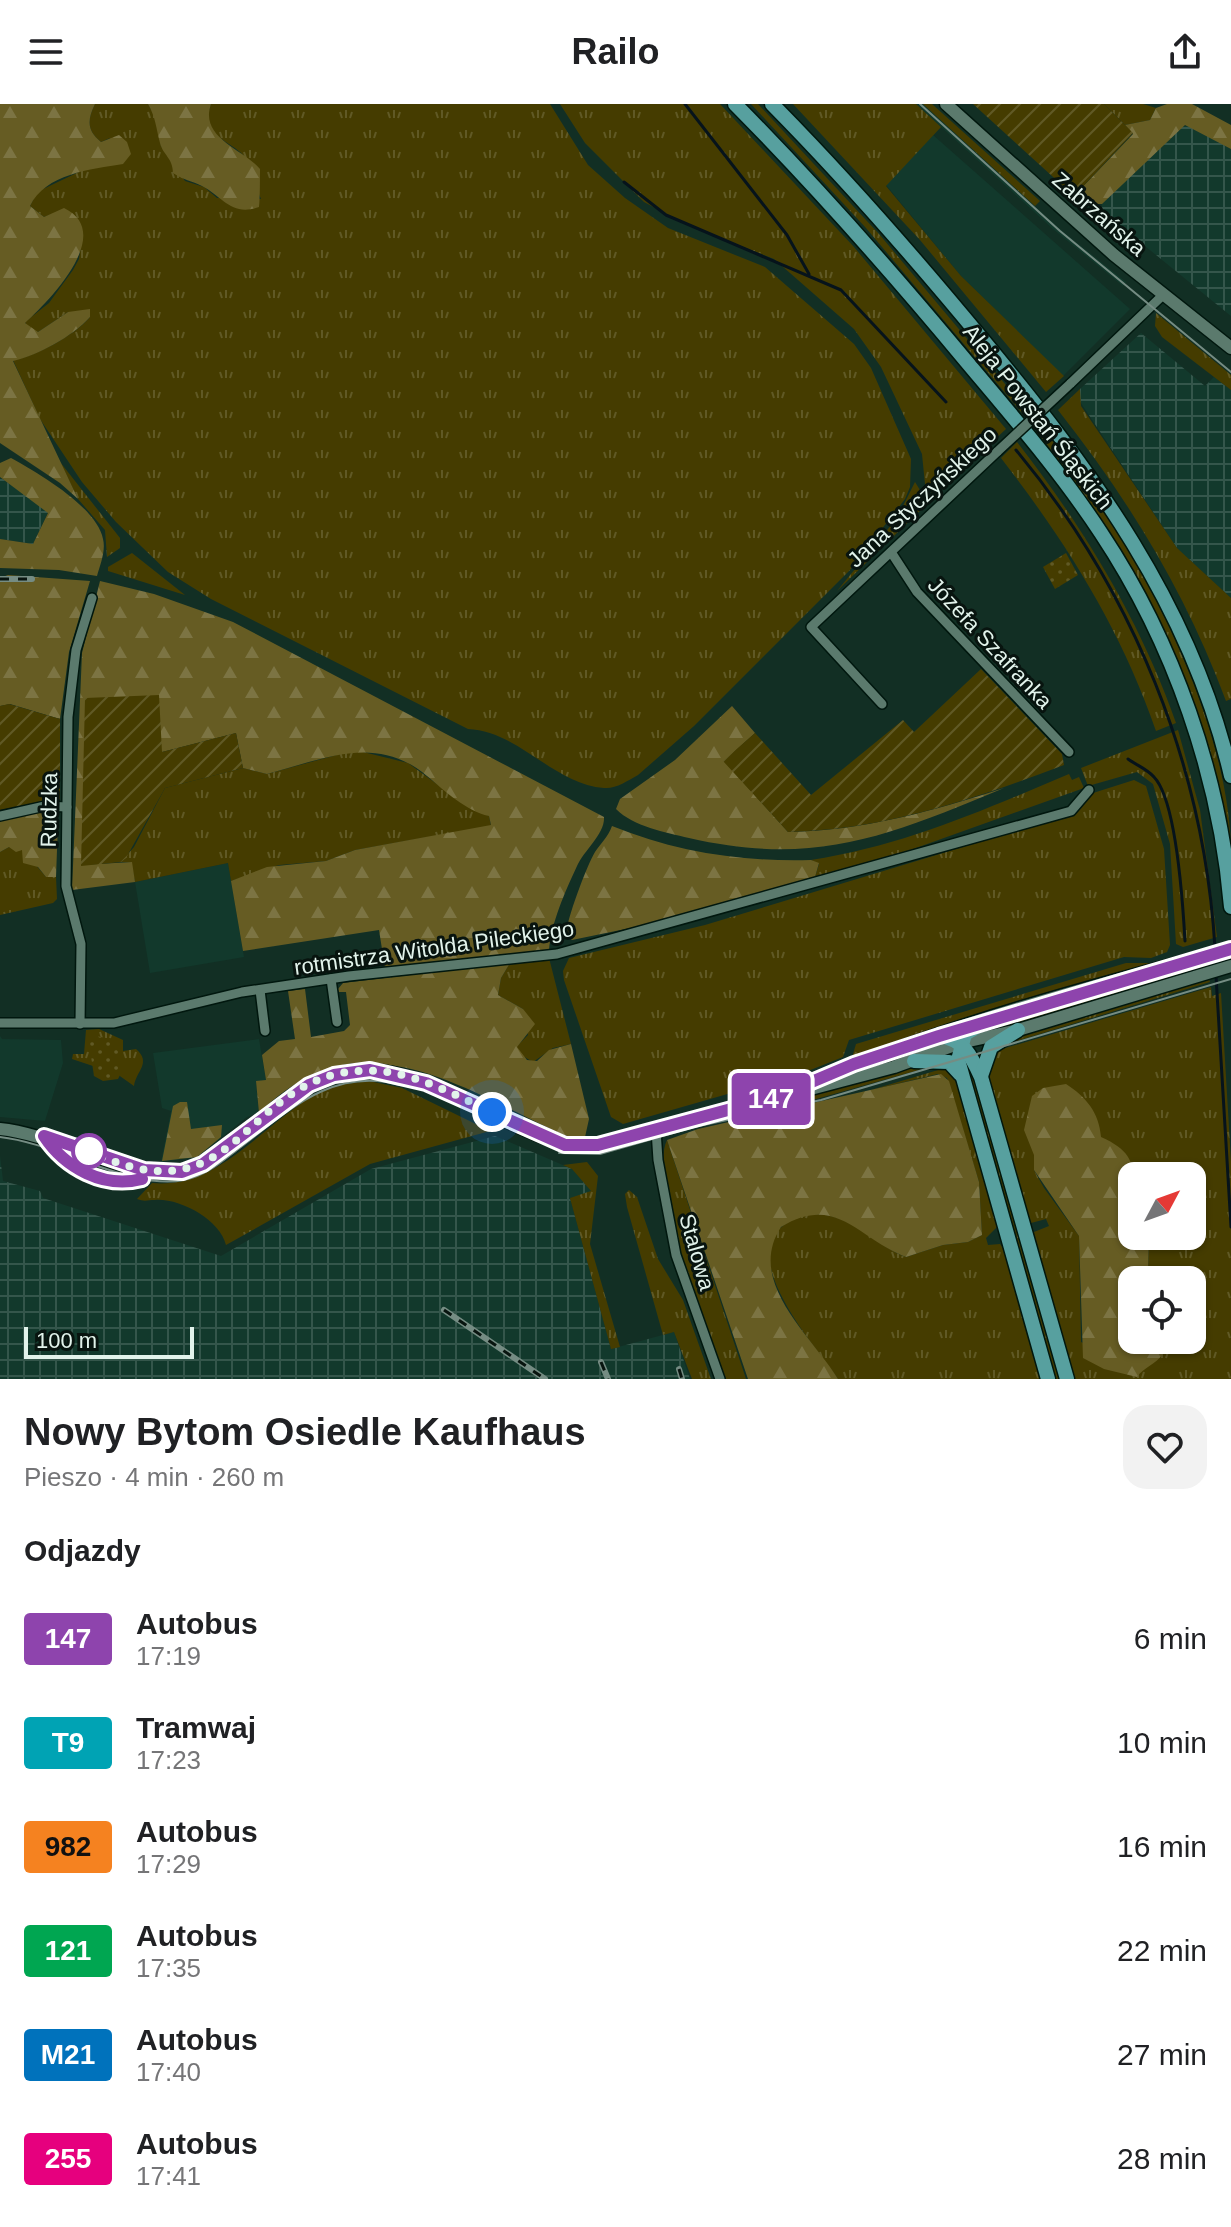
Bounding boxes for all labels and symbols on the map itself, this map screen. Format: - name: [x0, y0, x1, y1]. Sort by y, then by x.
- street label: Zabrzańska: [1047, 167, 1151, 262]
- street label: Aleja Powstań Śląskich: [958, 320, 1118, 514]
- street label: Jana Styczyńskiego: [842, 422, 1002, 572]
- street label: Józefa Szafranka: [923, 572, 1058, 714]
- street label: Rudzka: [36, 772, 62, 848]
- street label: rotmistrza Witolda Pileckiego: [292, 916, 576, 980]
- line badge: 147: [725, 1073, 817, 1125]
- your location: [472, 1092, 512, 1132]
- unlabelled marker: [72, 1134, 106, 1168]
- north arrow: [1118, 1162, 1206, 1250]
- street label: Stalowa: [674, 1211, 720, 1294]
- scale bar: [24, 1323, 194, 1359]

